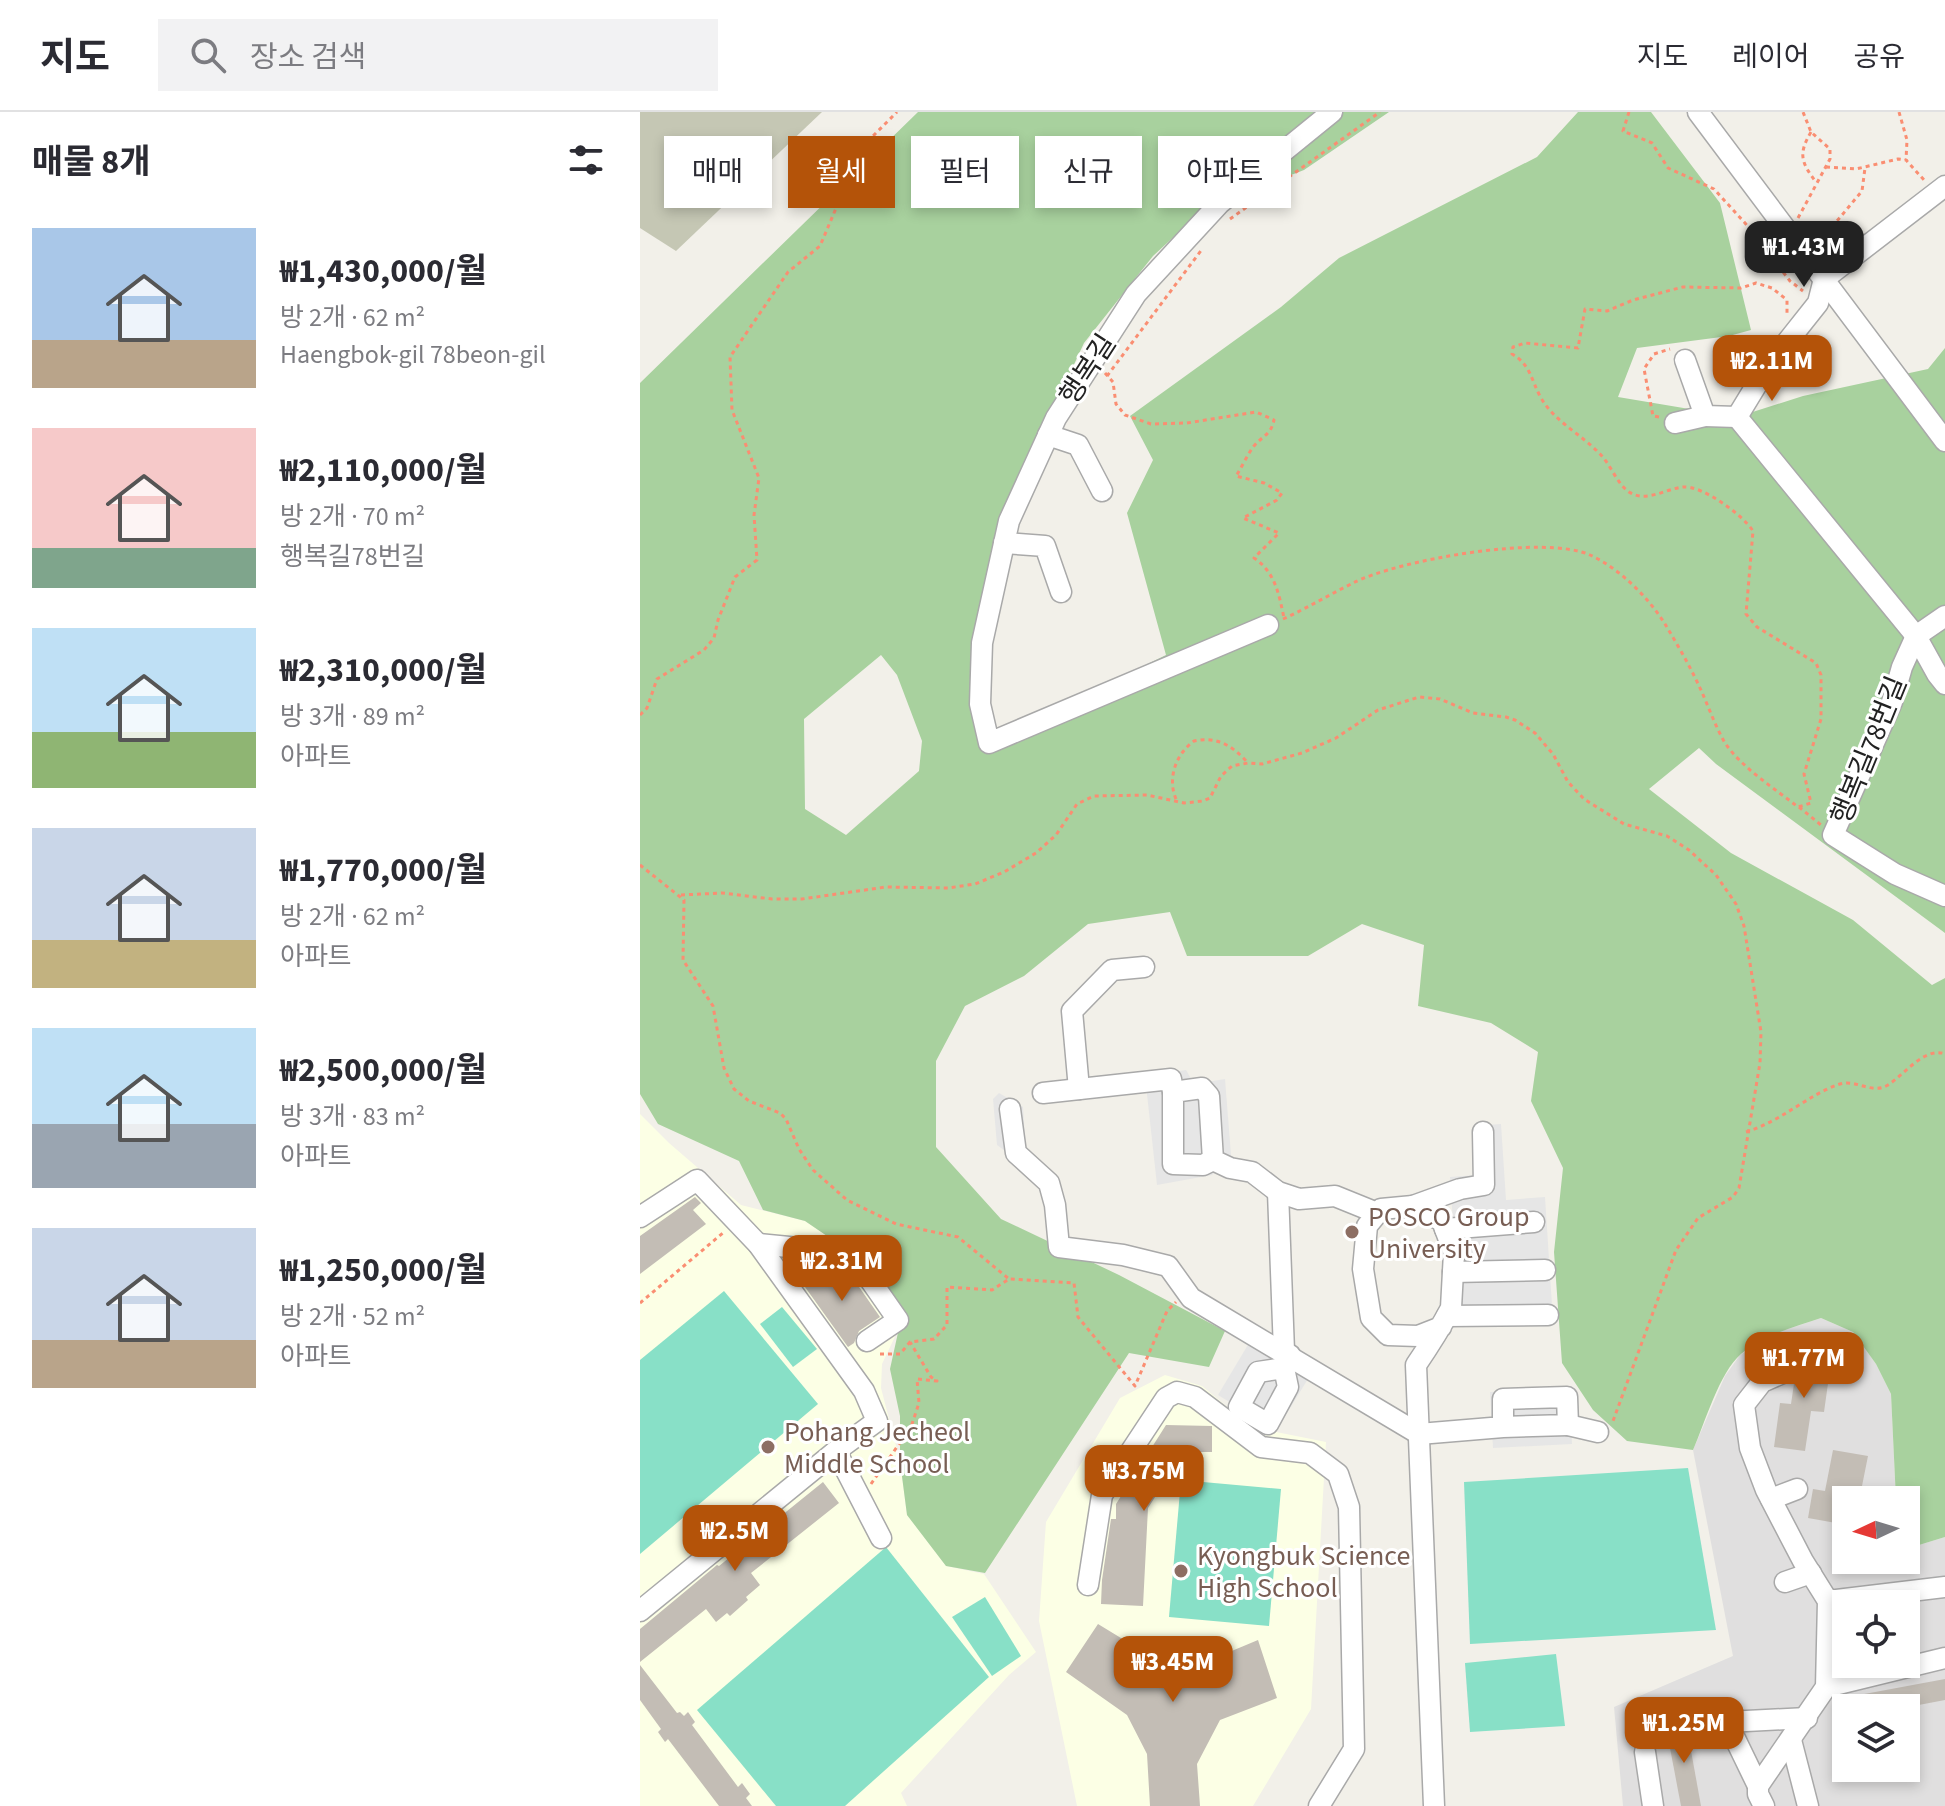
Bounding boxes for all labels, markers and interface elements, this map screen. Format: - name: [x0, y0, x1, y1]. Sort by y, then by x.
- search box: [158, 19, 718, 91]
- text: 지도: [40, 31, 110, 85]
- icon: search: [186, 33, 230, 77]
- text: 장소 검색: [250, 36, 366, 79]
- text: 지도: [1637, 37, 1688, 77]
- text: 레이어: [1732, 37, 1809, 77]
- text: 공유: [1853, 37, 1905, 77]
- chip: 매매: [664, 136, 772, 208]
- chip: 월세: [788, 136, 895, 208]
- chip: 필터: [911, 136, 1019, 208]
- chip: 신규: [1035, 136, 1142, 208]
- chip: 아파트: [1158, 136, 1291, 208]
- text: 매물 8개: [32, 138, 151, 187]
- icon: filters: [564, 138, 608, 182]
- pin: ₩1.43M: [1739, 221, 1869, 289]
- text: ₩1.43M: [1763, 228, 1845, 265]
- text: ₩1,430,000/월: [280, 247, 487, 296]
- icon: home: [96, 260, 192, 356]
- text: 방 2개 · 62 m²: [280, 299, 425, 336]
- street label: 행복길: [1050, 326, 1126, 413]
- pin: ₩2.11M: [1707, 335, 1837, 403]
- text: Haengbok-gil 78beon-gil: [280, 336, 546, 373]
- text: ₩2.11M: [1731, 342, 1813, 379]
- text: ₩2,110,000/월: [280, 446, 487, 495]
- icon: home: [96, 460, 192, 556]
- text: 방 2개 · 70 m²: [280, 498, 425, 535]
- text: 행복길78번길: [280, 538, 425, 575]
- text: ₩2,310,000/월: [280, 646, 487, 695]
- icon: home: [96, 660, 192, 756]
- street label: 행복길78번길: [1821, 670, 1917, 830]
- text: 방 3개 · 89 m²: [280, 698, 425, 735]
- text: 아파트: [280, 738, 352, 775]
- text: ₩1,770,000/월: [280, 846, 487, 895]
- icon: home: [96, 860, 192, 956]
- text: 방 2개 · 62 m²: [280, 898, 425, 935]
- text: 아파트: [280, 938, 352, 975]
- text: ₩2,500,000/월: [280, 1046, 487, 1095]
- icon: home: [96, 1060, 192, 1156]
- text: 방 3개 · 83 m²: [280, 1098, 425, 1135]
- text: 아파트: [280, 1138, 352, 1175]
- place label: POSCO Group University: [1368, 1197, 1529, 1269]
- marker: POSCO Group University: [1343, 1223, 1361, 1241]
- pin: ₩2.31M: [777, 1235, 907, 1303]
- text: ₩2.31M: [801, 1242, 883, 1279]
- text: ₩1,250,000/월: [280, 1246, 487, 1295]
- icon: home: [96, 1260, 192, 1356]
- text: 방 2개 · 52 m²: [280, 1298, 425, 1335]
- pin: ₩1.77M: [1739, 1332, 1869, 1400]
- text: 아파트: [280, 1338, 352, 1375]
- text: ₩1.77M: [1763, 1339, 1845, 1376]
- place label: Pohang Jecheol Middle School: [784, 1412, 970, 1484]
- marker: Pohang Jecheol Middle School: [759, 1438, 777, 1456]
- pin: ₩3.75M: [1079, 1445, 1209, 1513]
- text: ₩3.75M: [1103, 1452, 1185, 1489]
- north arrow: [1832, 1486, 1920, 1574]
- map controls: [1832, 1486, 1920, 1782]
- pin: ₩2.5M: [679, 1505, 791, 1573]
- text: ₩2.5M: [701, 1512, 769, 1549]
- place label: Kyongbuk Science High School: [1197, 1536, 1410, 1608]
- marker: Kyongbuk Science High School: [1172, 1562, 1190, 1580]
- button: locate: [1832, 1590, 1920, 1678]
- pin: ₩3.45M: [1108, 1636, 1238, 1704]
- text: ₩3.45M: [1132, 1643, 1214, 1680]
- button: layers: [1832, 1694, 1920, 1782]
- pin: ₩1.25M: [1619, 1697, 1749, 1765]
- text: ₩1.25M: [1643, 1704, 1725, 1741]

